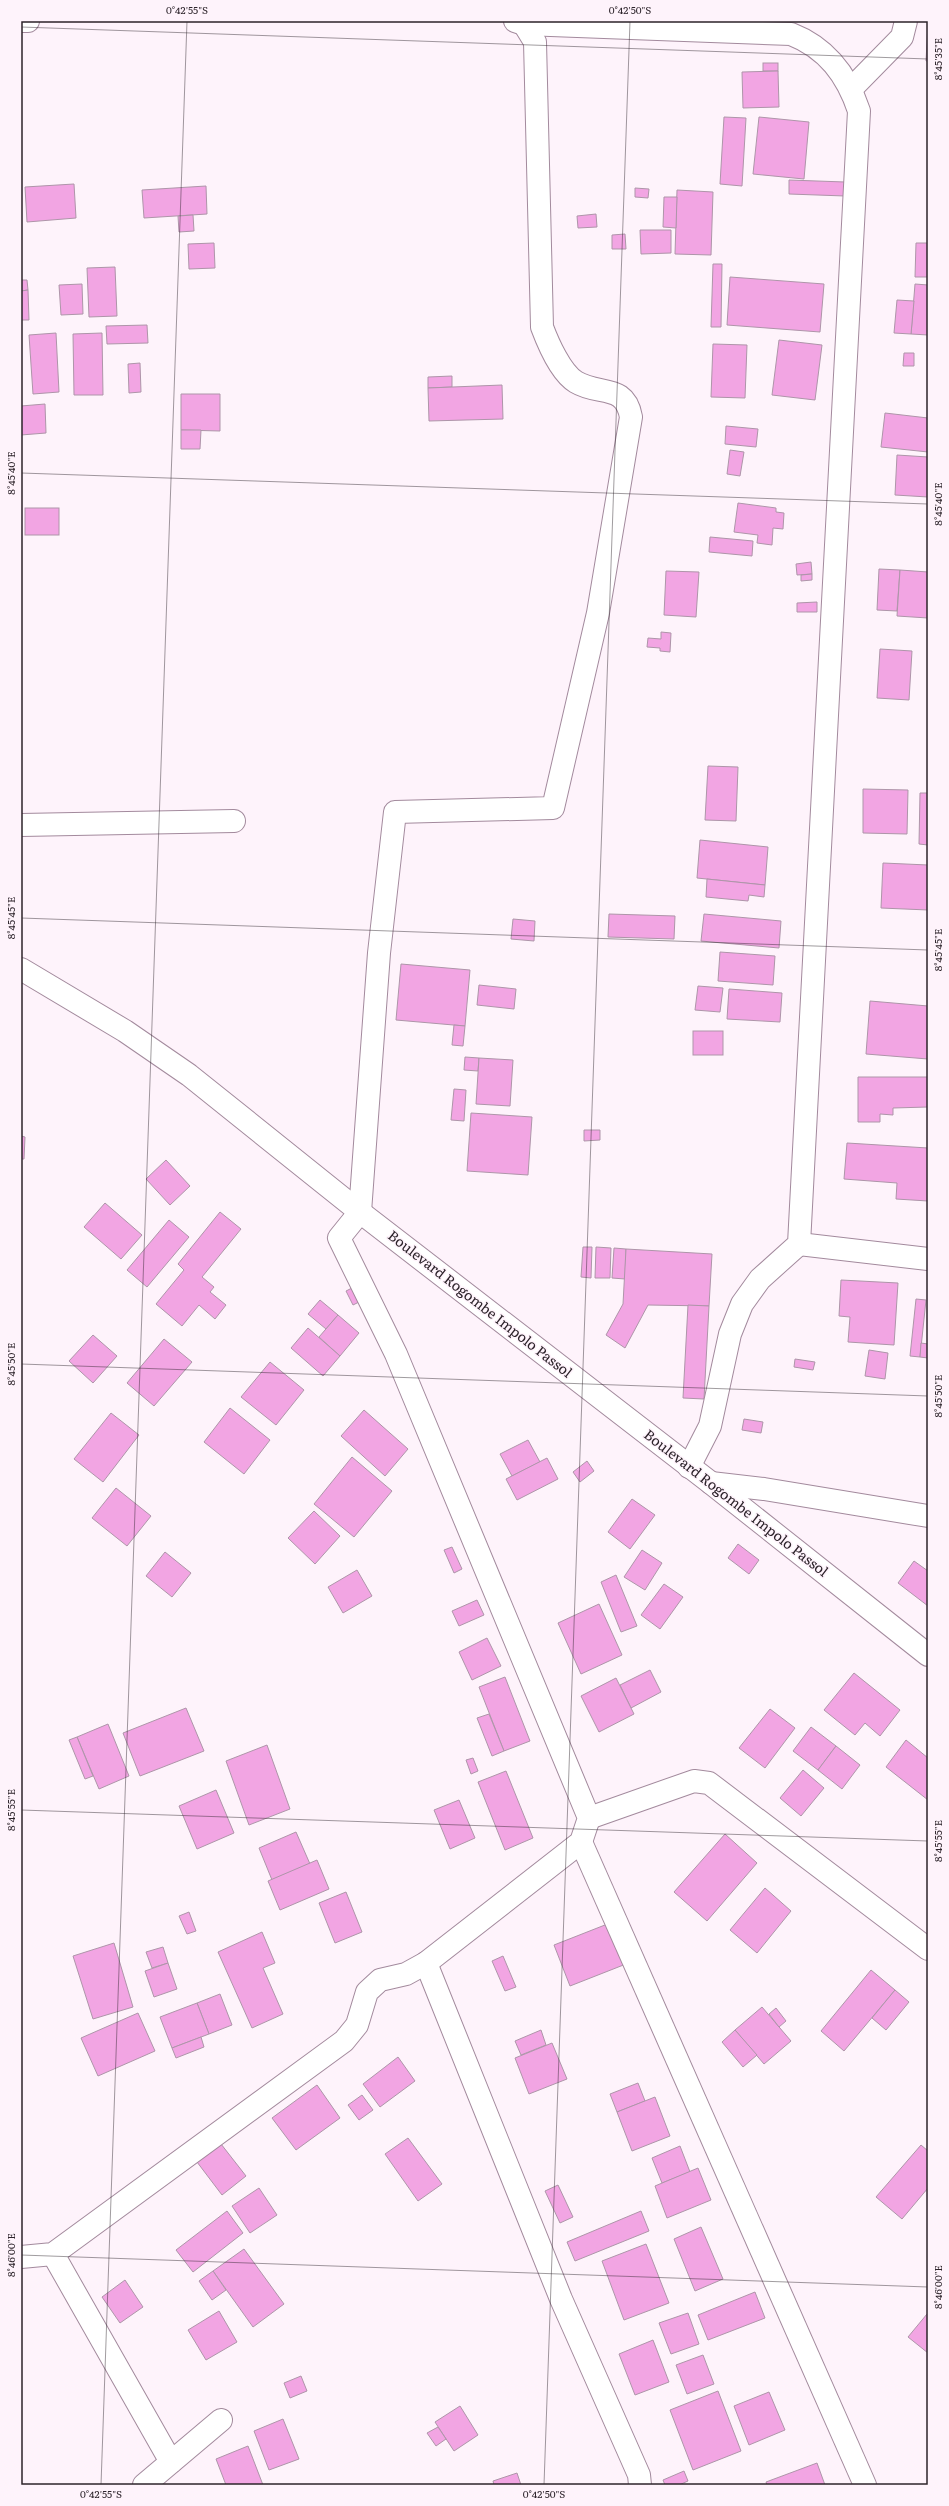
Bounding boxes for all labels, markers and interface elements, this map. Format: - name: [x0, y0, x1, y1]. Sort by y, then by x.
- text: 0°42'55"S: [166, 2, 208, 17]
- text: 0°42'50"S: [609, 2, 651, 17]
- text: 8°45'35"E: [930, 38, 945, 80]
- text: 8°45'40"E: [3, 451, 18, 495]
- text: 8°45'40"E: [930, 482, 945, 526]
- text: 8°45'45"E: [3, 897, 18, 939]
- text: 8°45'45"E: [930, 929, 945, 971]
- street label: Boulevard Rogombe Impolo Passol: [384, 1225, 577, 1382]
- text: 8°45'50"E: [3, 1343, 18, 1385]
- text: 8°45'50"E: [930, 1375, 945, 1417]
- street label: Boulevard Rogombe Impolo Passol: [640, 1424, 833, 1581]
- text: 8°45'55"E: [3, 1789, 18, 1831]
- text: 8°45'55"E: [930, 1820, 945, 1862]
- text: 8°46'00"E: [3, 2233, 18, 2277]
- text: 8°46'00"E: [930, 2265, 945, 2309]
- text: 0°42'55"S: [80, 2486, 122, 2501]
- text: 0°42'50"S: [523, 2486, 565, 2501]

